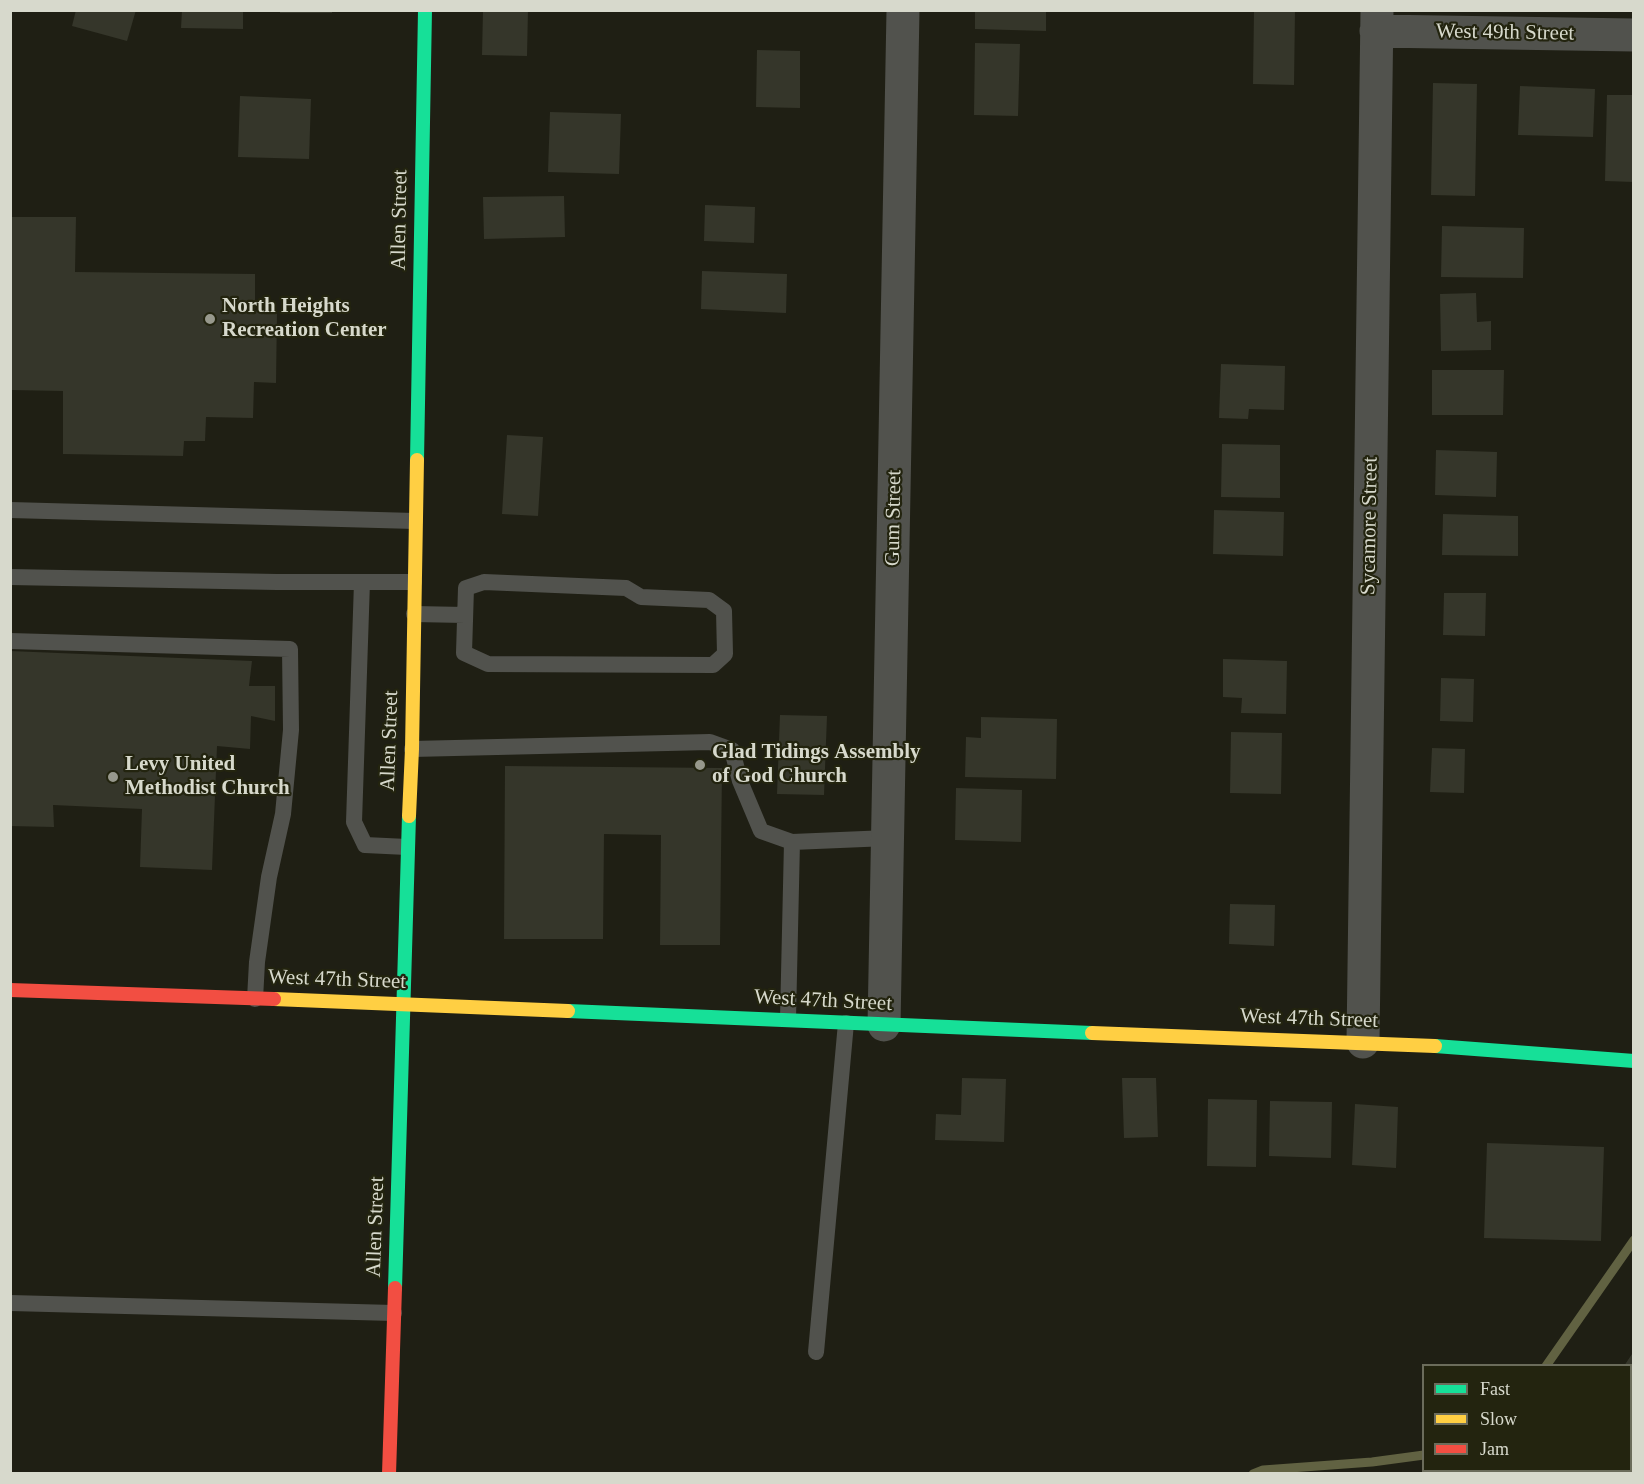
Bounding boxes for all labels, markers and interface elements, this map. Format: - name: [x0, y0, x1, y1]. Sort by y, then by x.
- street label: West 49th Street: [1436, 19, 1574, 47]
- street label: Allen Street: [387, 169, 413, 271]
- place label: North Heights Recreation Center: [222, 294, 387, 344]
- marker: North Heights Recreation Center: [203, 312, 217, 326]
- street label: Sycamore Street: [1356, 457, 1384, 595]
- street label: Gum Street: [881, 470, 907, 566]
- street label: Allen Street: [376, 690, 404, 792]
- place label: Glad Tidings Assembly of God Church: [712, 740, 921, 790]
- place label: Levy United Methodist Church: [125, 752, 290, 802]
- marker: Glad Tidings Assembly of God Church: [693, 758, 707, 772]
- marker: Levy United Methodist Church: [106, 770, 120, 784]
- street label: West 47th Street: [267, 965, 407, 995]
- street label: West 47th Street: [753, 985, 893, 1017]
- street label: West 47th Street: [1239, 1004, 1379, 1034]
- street label: Allen Street: [362, 1176, 390, 1278]
- legend: [1422, 1364, 1632, 1472]
- text: Fast: [1480, 1379, 1510, 1399]
- text: Slow: [1480, 1409, 1517, 1429]
- text: Jam: [1480, 1439, 1509, 1459]

